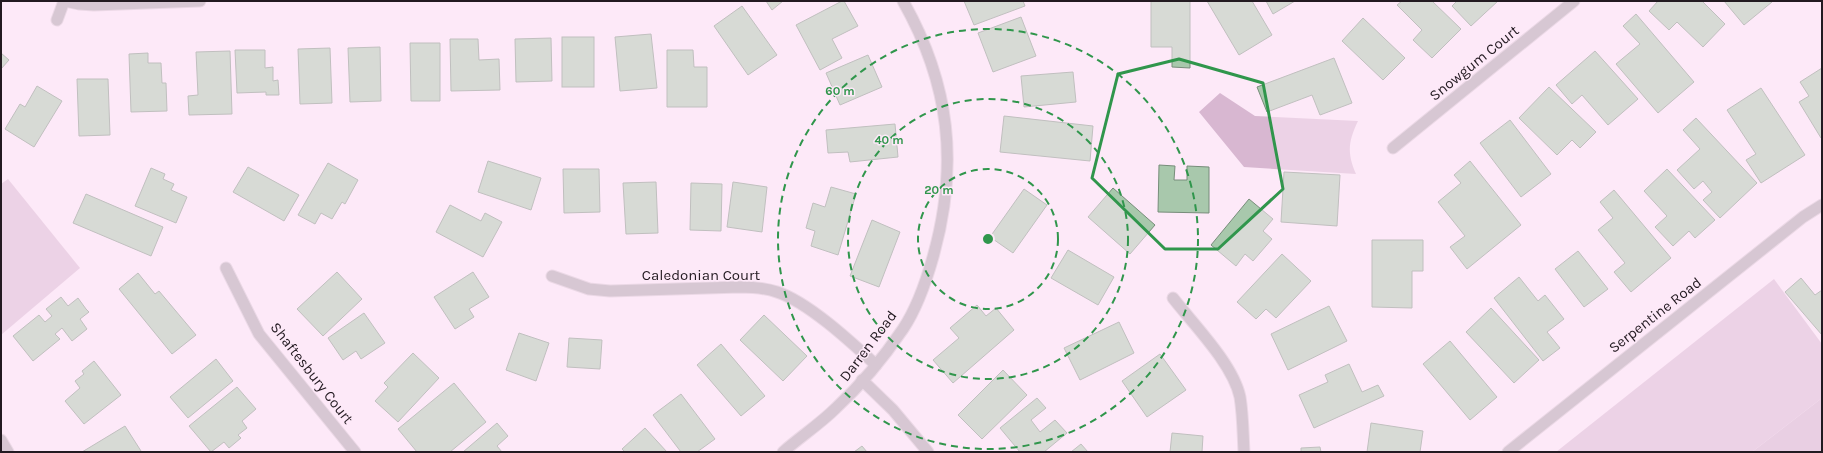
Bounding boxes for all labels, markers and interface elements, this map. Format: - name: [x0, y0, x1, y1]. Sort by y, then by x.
- street label: Snowgum Court: [1426, 21, 1523, 105]
- text: 60 m: [825, 84, 855, 98]
- text: 40 m: [874, 133, 904, 147]
- text: 20 m: [924, 183, 954, 197]
- centre of rings: [981, 232, 995, 246]
- street label: Caledonian Court: [642, 266, 761, 284]
- street label: Serpentine Road: [1605, 273, 1705, 357]
- street label: Darren Road: [836, 307, 900, 385]
- street label: Shaftesbury Court: [267, 319, 358, 428]

